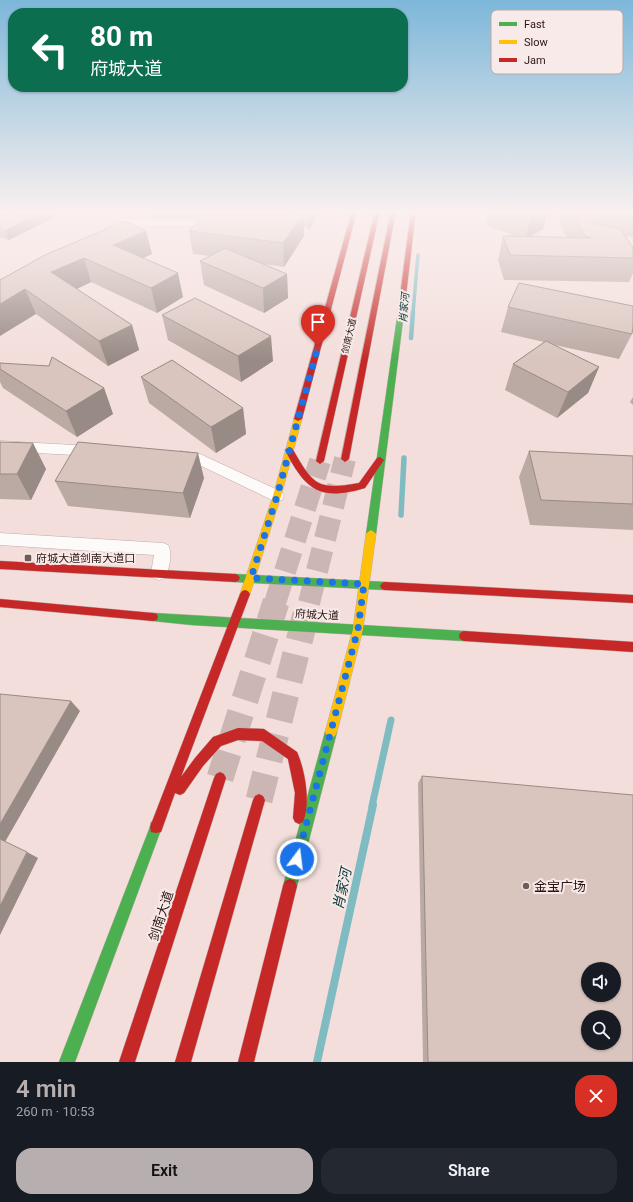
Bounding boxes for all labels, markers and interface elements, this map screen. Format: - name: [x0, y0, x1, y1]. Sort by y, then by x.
- legend: [491, 10, 623, 74]
- text: Fast: [524, 18, 546, 31]
- text: 80 m: [90, 20, 153, 53]
- icon: left: [24, 24, 76, 76]
- text: Slow: [524, 36, 548, 49]
- text: Jam: [524, 54, 546, 67]
- text: 府城大道: [90, 58, 162, 79]
- water label: 肖家河: [397, 291, 411, 323]
- pin: [301, 305, 335, 346]
- icon: arrive: [307, 311, 329, 333]
- street label: 剑南大道: [339, 317, 358, 355]
- place label: 府城大道剑南大道口: [36, 552, 135, 565]
- marker: 府城大道剑南大道口: [23, 553, 33, 563]
- street label: 府城大道: [295, 607, 339, 623]
- position arrow: [276, 838, 318, 880]
- water label: 肖家河: [330, 864, 355, 911]
- place label: 金宝广场: [534, 879, 586, 894]
- marker: 金宝广场: [521, 881, 531, 891]
- street label: 剑南大道: [146, 889, 176, 943]
- map controls: [581, 962, 621, 1050]
- button: sound: [581, 962, 621, 1002]
- button: search: [581, 1010, 621, 1050]
- text: 4 min: [16, 1075, 76, 1103]
- button: close: [575, 1075, 617, 1117]
- text: 260 m · 10:53: [16, 1104, 95, 1119]
- button: Exit: [16, 1148, 313, 1194]
- button: Share: [321, 1148, 617, 1194]

